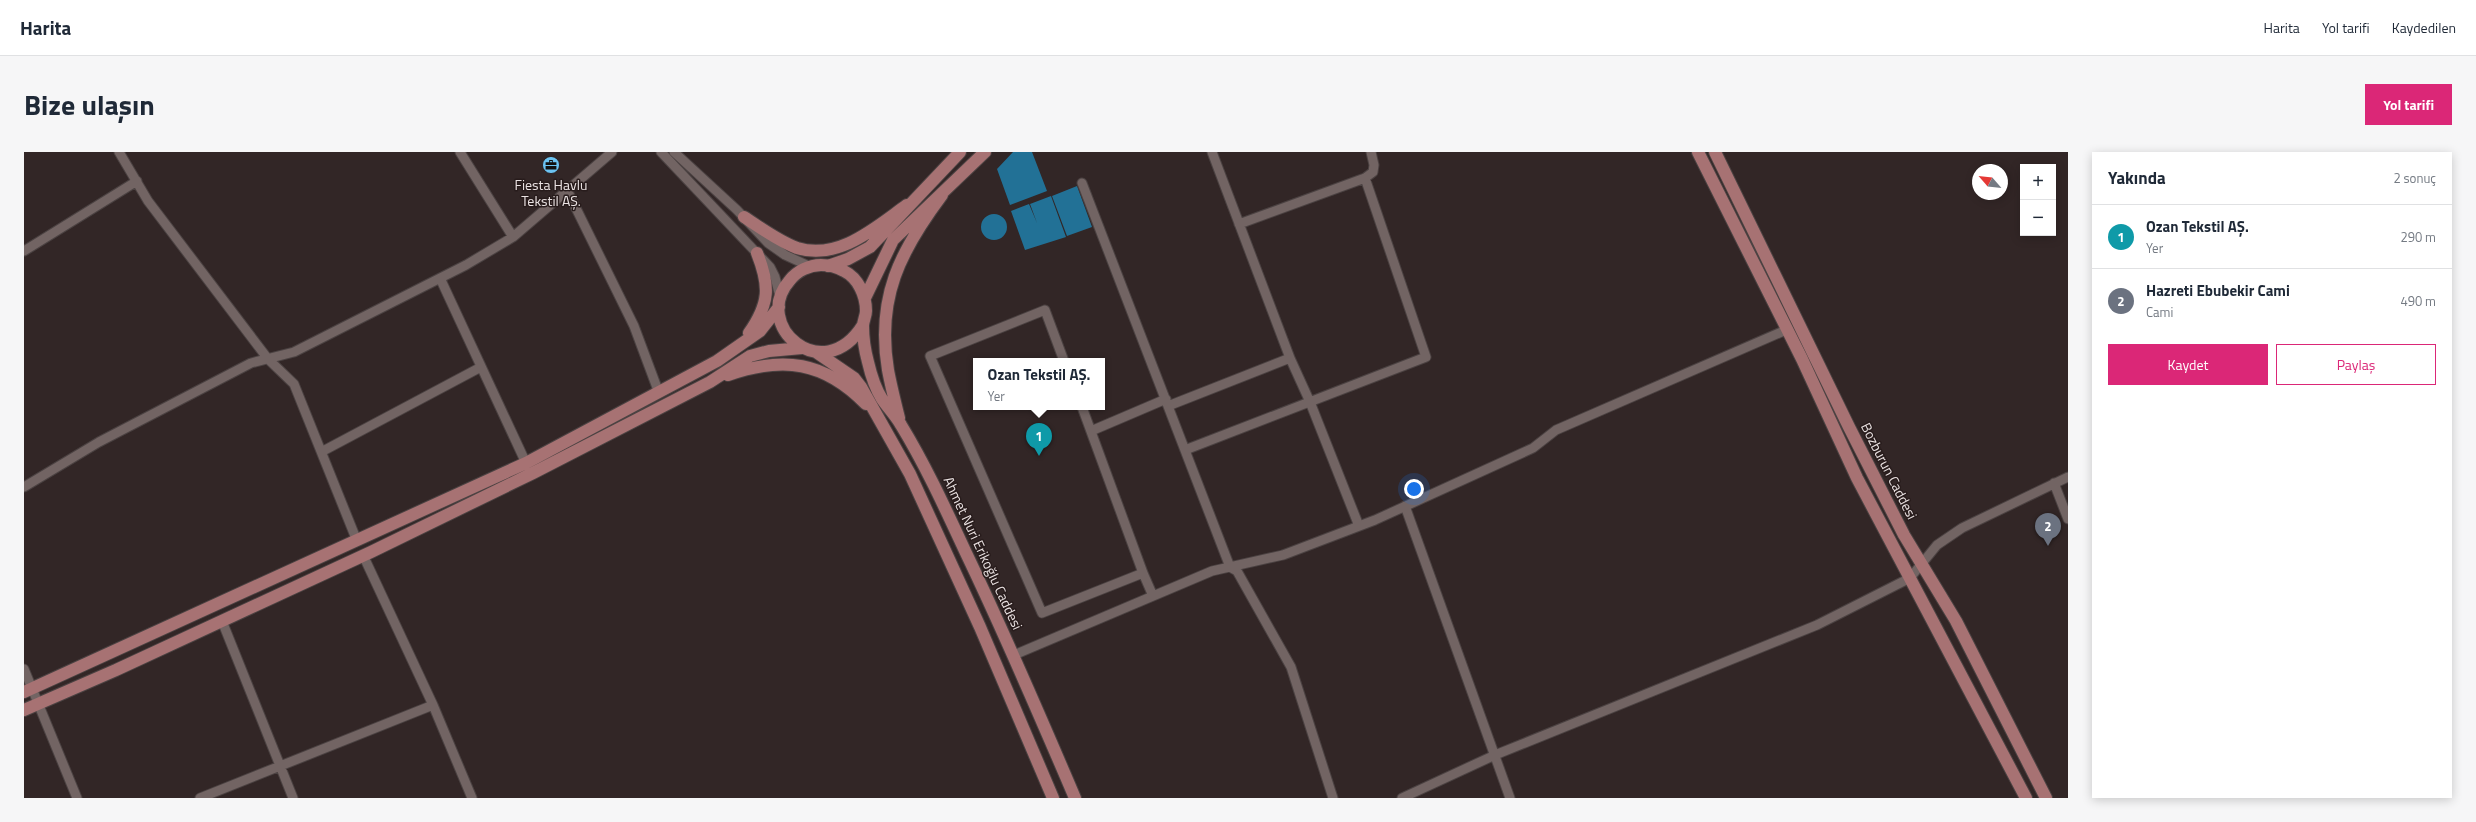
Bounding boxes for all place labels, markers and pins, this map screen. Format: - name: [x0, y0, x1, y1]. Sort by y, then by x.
- office icon: Fiesta Havlu Tekstil AŞ.: [541, 155, 561, 175]
- place label: Fiesta Havlu Tekstil AŞ.: [515, 174, 587, 211]
- pin: 1: [1026, 423, 1052, 456]
- pin: 2: [2035, 513, 2061, 546]

